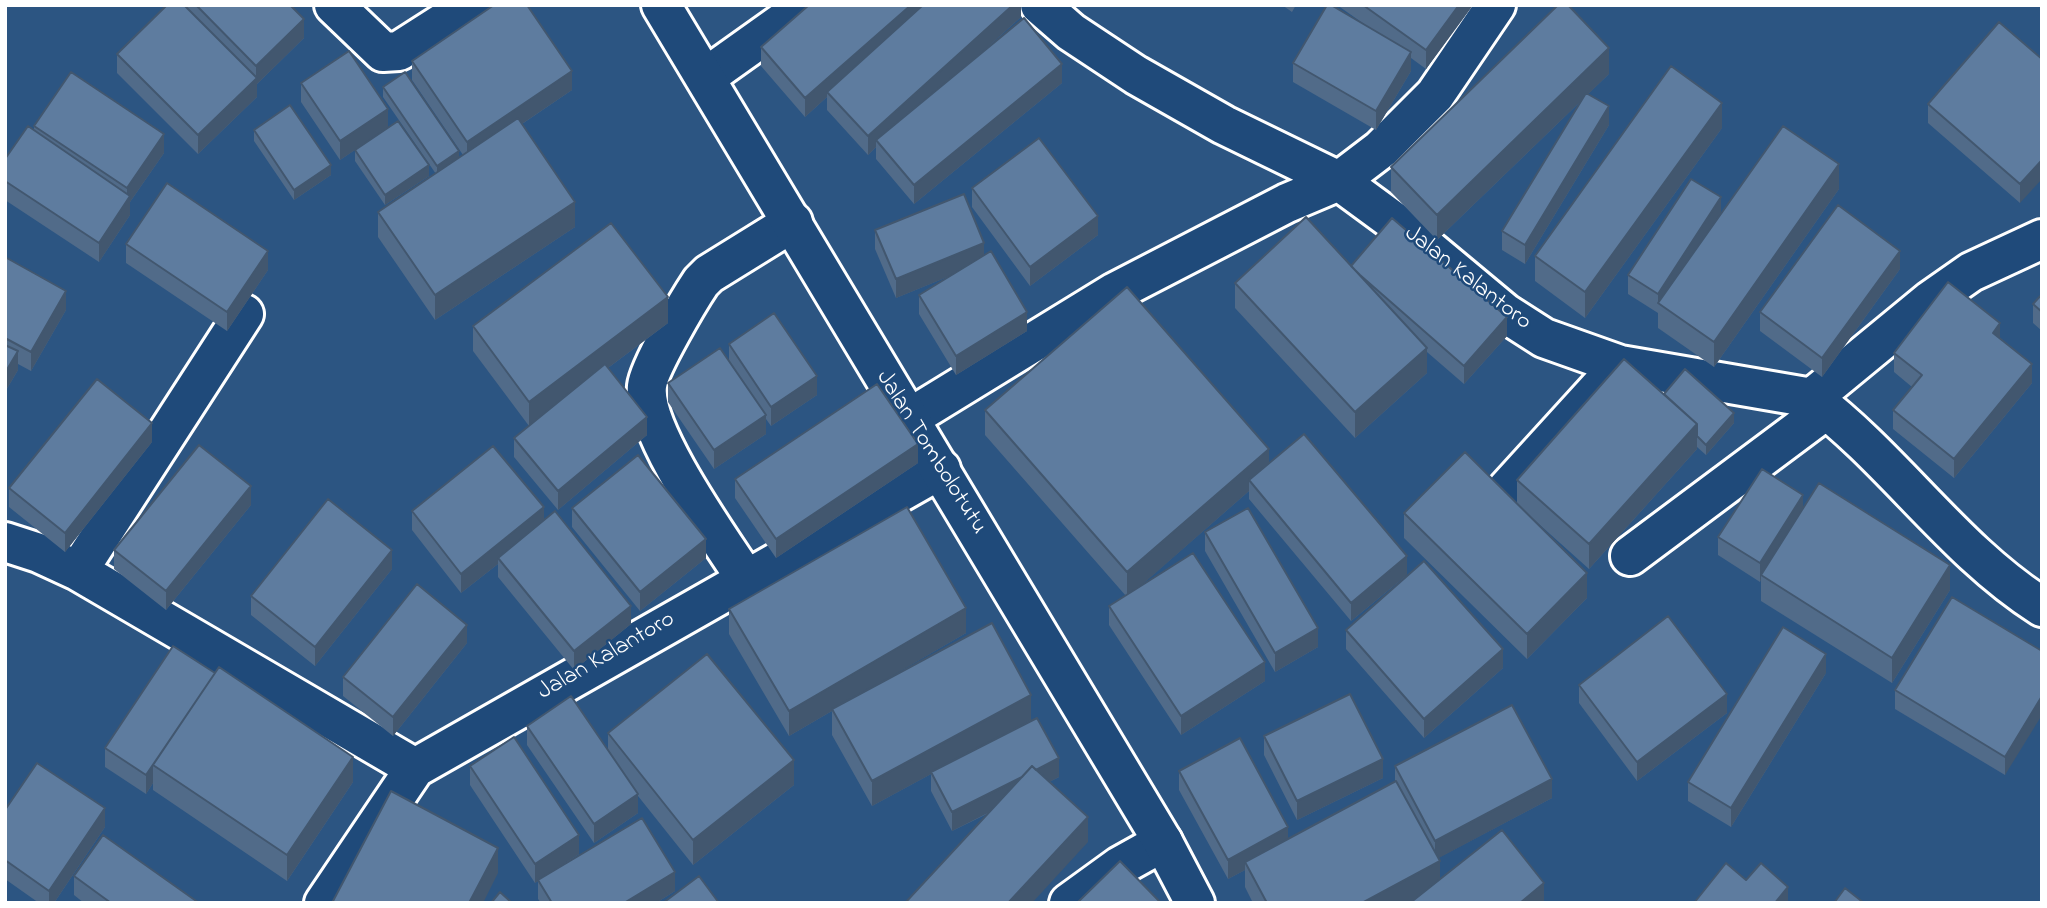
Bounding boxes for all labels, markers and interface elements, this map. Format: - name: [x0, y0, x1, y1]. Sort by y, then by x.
- street label: Jalan Kalantoro: [1398, 220, 1536, 338]
- street label: Jalan Tombolotutu: [868, 366, 992, 540]
- street label: Jalan Kalantoro: [533, 606, 681, 708]

